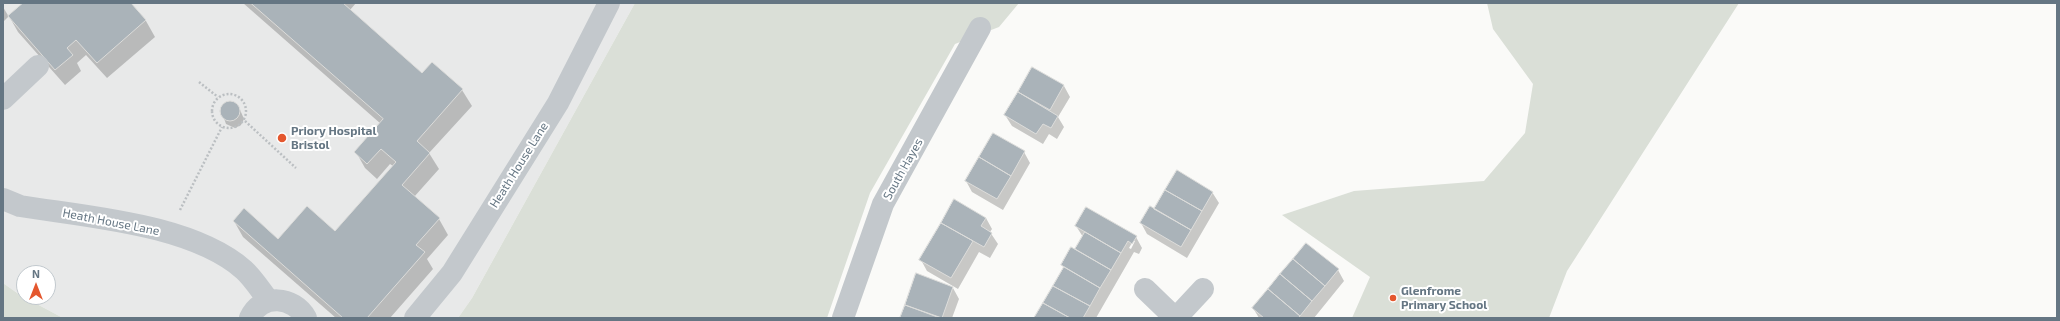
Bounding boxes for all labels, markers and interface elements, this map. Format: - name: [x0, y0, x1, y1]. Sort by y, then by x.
- street label: Heath House Lane: [487, 119, 551, 211]
- place label: Priory Hospital Bristol: [291, 124, 376, 152]
- marker: Priory Hospital Bristol: [276, 132, 288, 144]
- street label: South Hayes: [880, 136, 926, 202]
- street label: Heath House Lane: [61, 206, 161, 238]
- north arrow: [16, 265, 56, 305]
- text: N: [32, 267, 40, 280]
- place label: Glenfrome Primary School: [1401, 284, 1487, 312]
- marker: Glenfrome Primary School: [1388, 293, 1398, 303]

